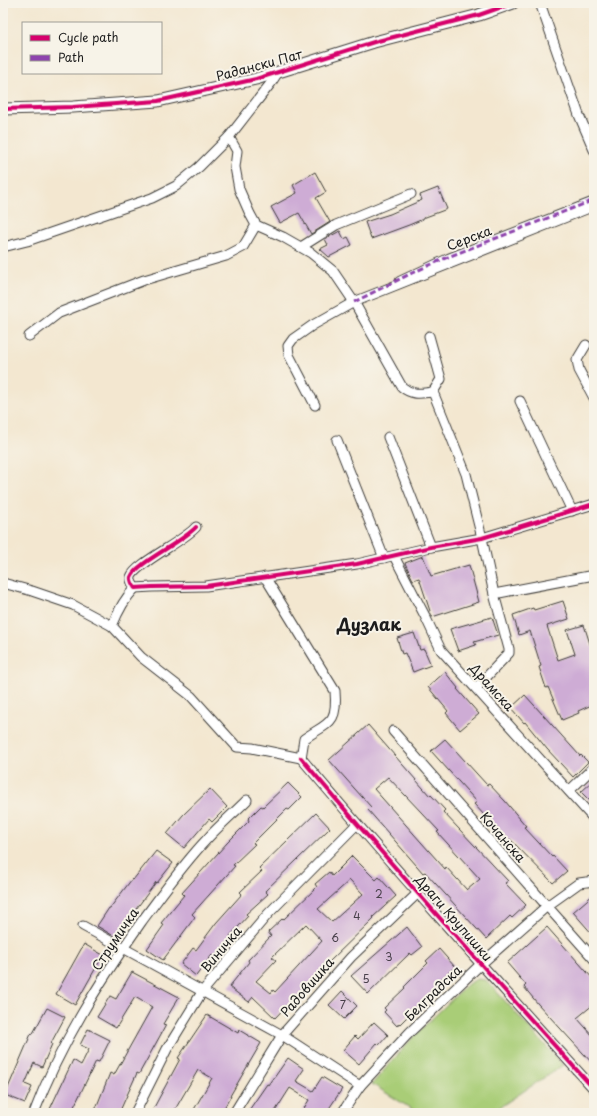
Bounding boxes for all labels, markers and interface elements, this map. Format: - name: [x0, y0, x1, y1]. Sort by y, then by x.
- legend: [22, 22, 162, 74]
- text: Cycle path: [58, 28, 119, 46]
- street label: Радански Пат: [214, 44, 305, 85]
- text: Path: [58, 48, 84, 66]
- street label: Серска: [444, 220, 495, 255]
- district label: Дузлак: [336, 611, 401, 637]
- street label: Драмска: [465, 658, 520, 715]
- street label: Кочанска: [476, 807, 531, 867]
- street label: Драги Крупишки: [411, 869, 497, 965]
- house number: 2: [375, 885, 383, 902]
- street label: Струмичка: [87, 903, 143, 974]
- house number: 4: [353, 907, 361, 924]
- street label: Виничка: [196, 921, 246, 976]
- house number: 6: [331, 929, 339, 946]
- house number: 3: [385, 948, 393, 965]
- street label: Радовишка: [275, 952, 338, 1021]
- street label: Белградска: [400, 960, 466, 1025]
- house number: 5: [362, 970, 370, 987]
- house number: 7: [340, 996, 346, 1013]

